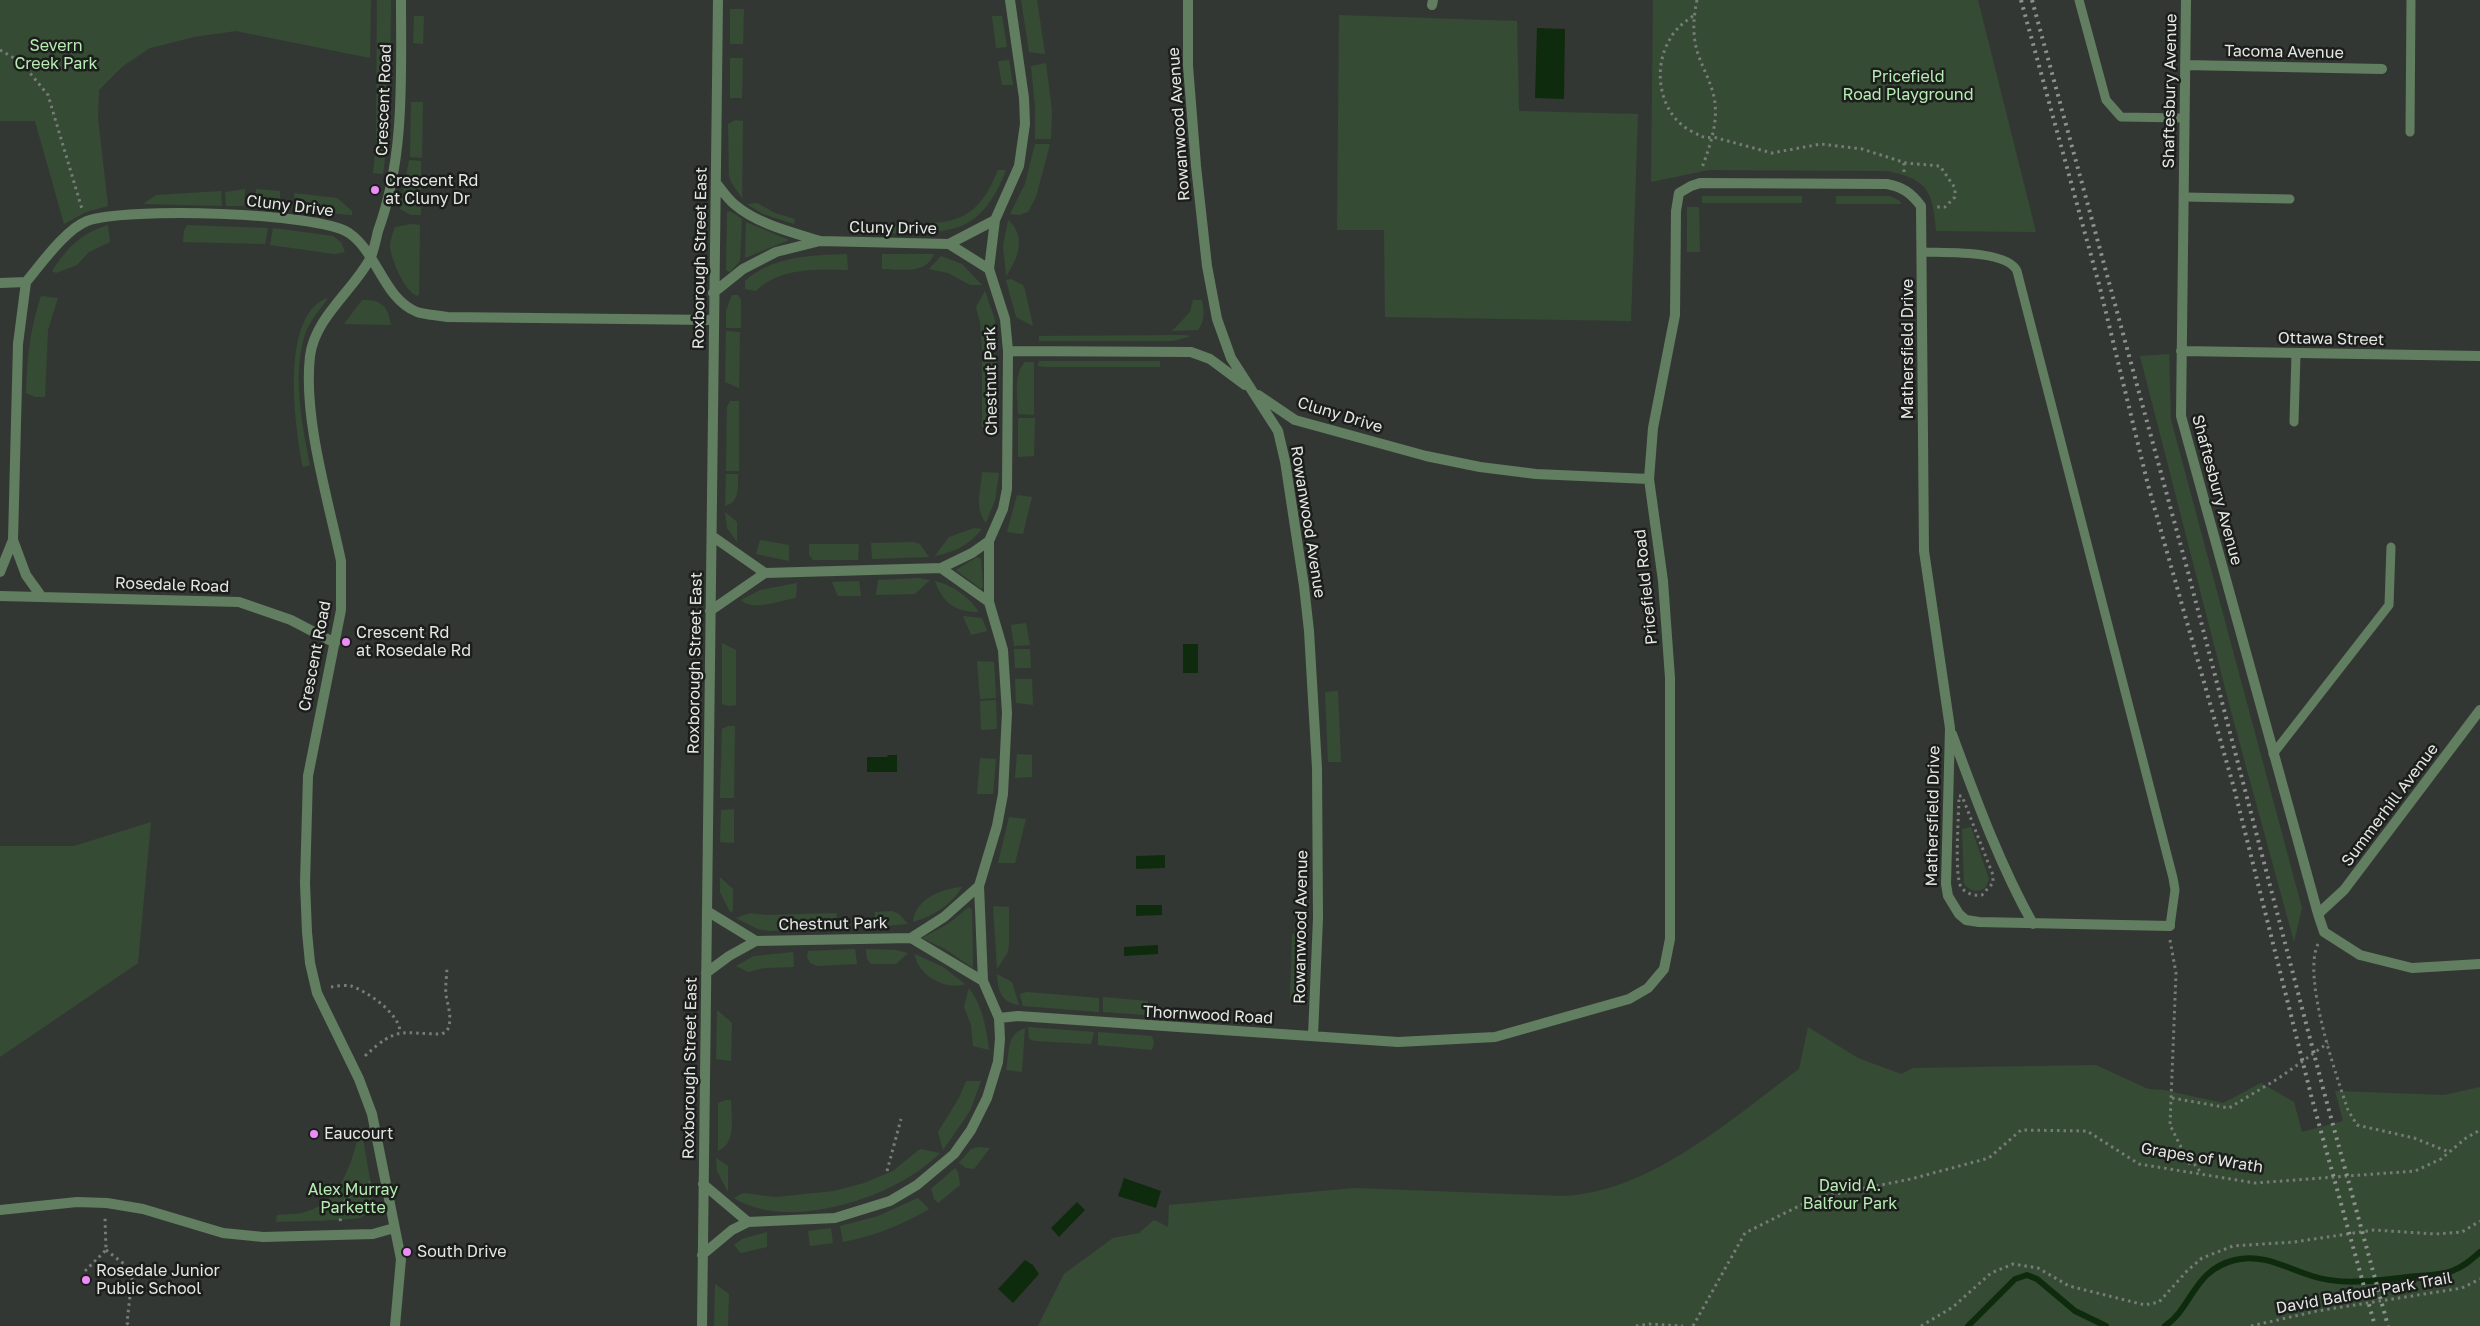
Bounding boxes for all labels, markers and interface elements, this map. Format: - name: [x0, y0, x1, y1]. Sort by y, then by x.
- street label: Shaftesbury Avenue: [2159, 13, 2181, 169]
- park label: Severn Creek Park: [14, 36, 98, 74]
- street label: Tacoma Avenue: [2224, 41, 2344, 63]
- street label: Crescent Road: [372, 44, 396, 156]
- street label: Rowanwood Avenue: [1164, 47, 1194, 201]
- park label: Pricefield Road Playground: [1842, 67, 1974, 105]
- street label: Roxborough Street East: [689, 167, 711, 349]
- place label: Crescent Rd at Cluny Dr: [385, 171, 478, 209]
- marker: Crescent Rd at Cluny Dr: [369, 184, 381, 196]
- street label: Cluny Drive: [245, 191, 335, 221]
- street label: Cluny Drive: [849, 218, 937, 238]
- street label: Mathersfield Drive: [1898, 279, 1918, 419]
- street label: Chestnut Park: [980, 326, 1002, 436]
- street label: Ottawa Street: [2278, 328, 2384, 350]
- street label: Cluny Drive: [1295, 393, 1385, 437]
- street label: Shaftesbury Avenue: [2188, 413, 2246, 567]
- street label: Rowanwood Avenue: [1286, 445, 1330, 599]
- street label: Pricefield Road: [1630, 528, 1662, 646]
- street label: Roxborough Street East: [684, 572, 706, 754]
- street label: Rosedale Road: [114, 573, 230, 597]
- street label: Crescent Road: [295, 599, 335, 713]
- place label: Crescent Rd at Rosedale Rd: [356, 623, 471, 661]
- marker: Crescent Rd at Rosedale Rd: [340, 636, 352, 648]
- street label: Summerhill Avenue: [2338, 740, 2442, 870]
- street label: Mathersfield Drive: [1922, 745, 1944, 887]
- street label: Rowanwood Avenue: [1290, 850, 1312, 1004]
- street label: Chestnut Park: [778, 913, 888, 935]
- street label: Roxborough Street East: [679, 977, 701, 1159]
- street label: Thornwood Road: [1142, 1002, 1274, 1028]
- place label: Eaucourt: [324, 1124, 393, 1144]
- marker: Eaucourt: [308, 1128, 320, 1140]
- street label: Grapes of Wrath: [2139, 1139, 2265, 1177]
- park label: David A. Balfour Park: [1803, 1176, 1897, 1214]
- park label: Alex Murray Parkette: [308, 1180, 398, 1218]
- place label: South Drive: [417, 1242, 506, 1262]
- marker: South Drive: [401, 1246, 413, 1258]
- place label: Rosedale Junior Public School: [96, 1261, 220, 1299]
- street label: David Balfour Park Trail: [2274, 1268, 2454, 1318]
- marker: Rosedale Junior Public School: [80, 1274, 92, 1286]

